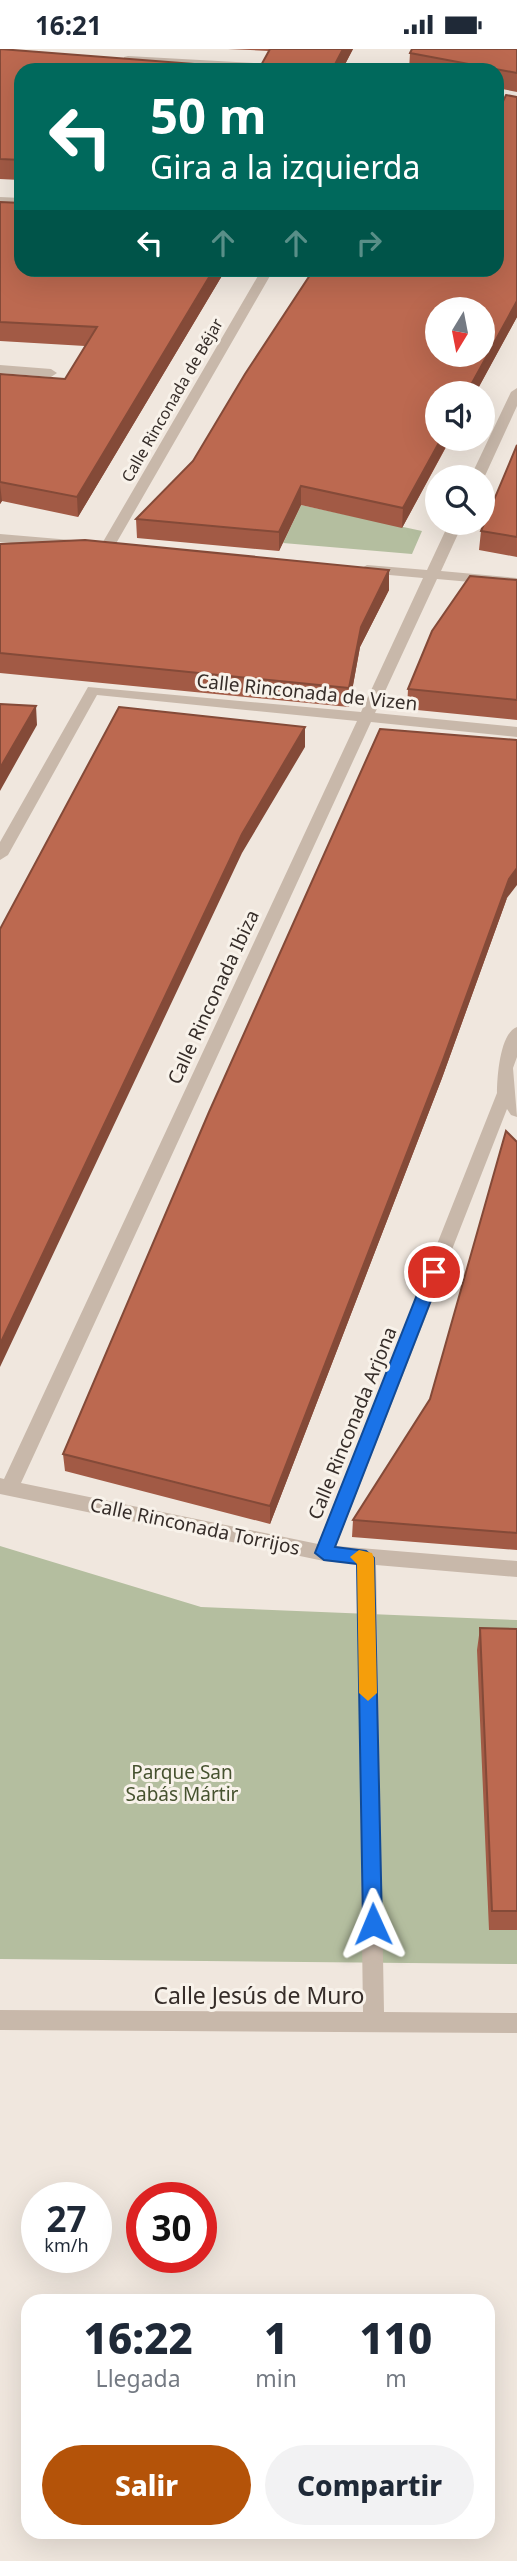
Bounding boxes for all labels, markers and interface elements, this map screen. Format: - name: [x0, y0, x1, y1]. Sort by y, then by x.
- text: 16:21: [35, 7, 102, 43]
- text: 50 m: [150, 82, 267, 148]
- icon: left: [35, 91, 126, 182]
- text: Gira a la izquierda: [150, 145, 420, 188]
- icon: left: [131, 224, 169, 262]
- icon: ahead: [204, 224, 242, 262]
- icon: ahead: [277, 224, 315, 262]
- icon: right: [350, 224, 388, 262]
- north arrow: [425, 297, 495, 367]
- map controls: [425, 297, 495, 535]
- street label: Calle Rinconada de Béjar: [116, 314, 228, 486]
- button: sound: [425, 381, 495, 451]
- button: search: [425, 465, 495, 535]
- street label: Calle Rinconada de Vizen: [195, 667, 419, 717]
- street label: Calle Rinconada Ibiza: [161, 906, 265, 1088]
- pin: [404, 1242, 464, 1302]
- icon: arrive: [415, 1253, 453, 1291]
- street label: Calle Rinconada Arjona: [301, 1323, 403, 1523]
- street label: Calle Rinconada Torrijos: [88, 1491, 302, 1561]
- park label: Parque San Sabás Mártir: [126, 1759, 239, 1807]
- position arrow: [336, 1887, 410, 1961]
- street label: Calle Jesús de Muro: [154, 1979, 364, 2011]
- speed limit sign: 30: [126, 2182, 217, 2273]
- text: 27: [46, 2195, 87, 2242]
- text: km/h: [44, 2233, 89, 2257]
- text: 16:22: [84, 2309, 193, 2366]
- text: 1: [264, 2309, 288, 2366]
- text: 110: [360, 2309, 432, 2366]
- text: Llegada: [96, 2362, 181, 2394]
- text: min: [255, 2362, 297, 2394]
- text: m: [385, 2362, 407, 2394]
- button: Salir: [42, 2445, 251, 2525]
- button: Compartir: [265, 2445, 474, 2525]

